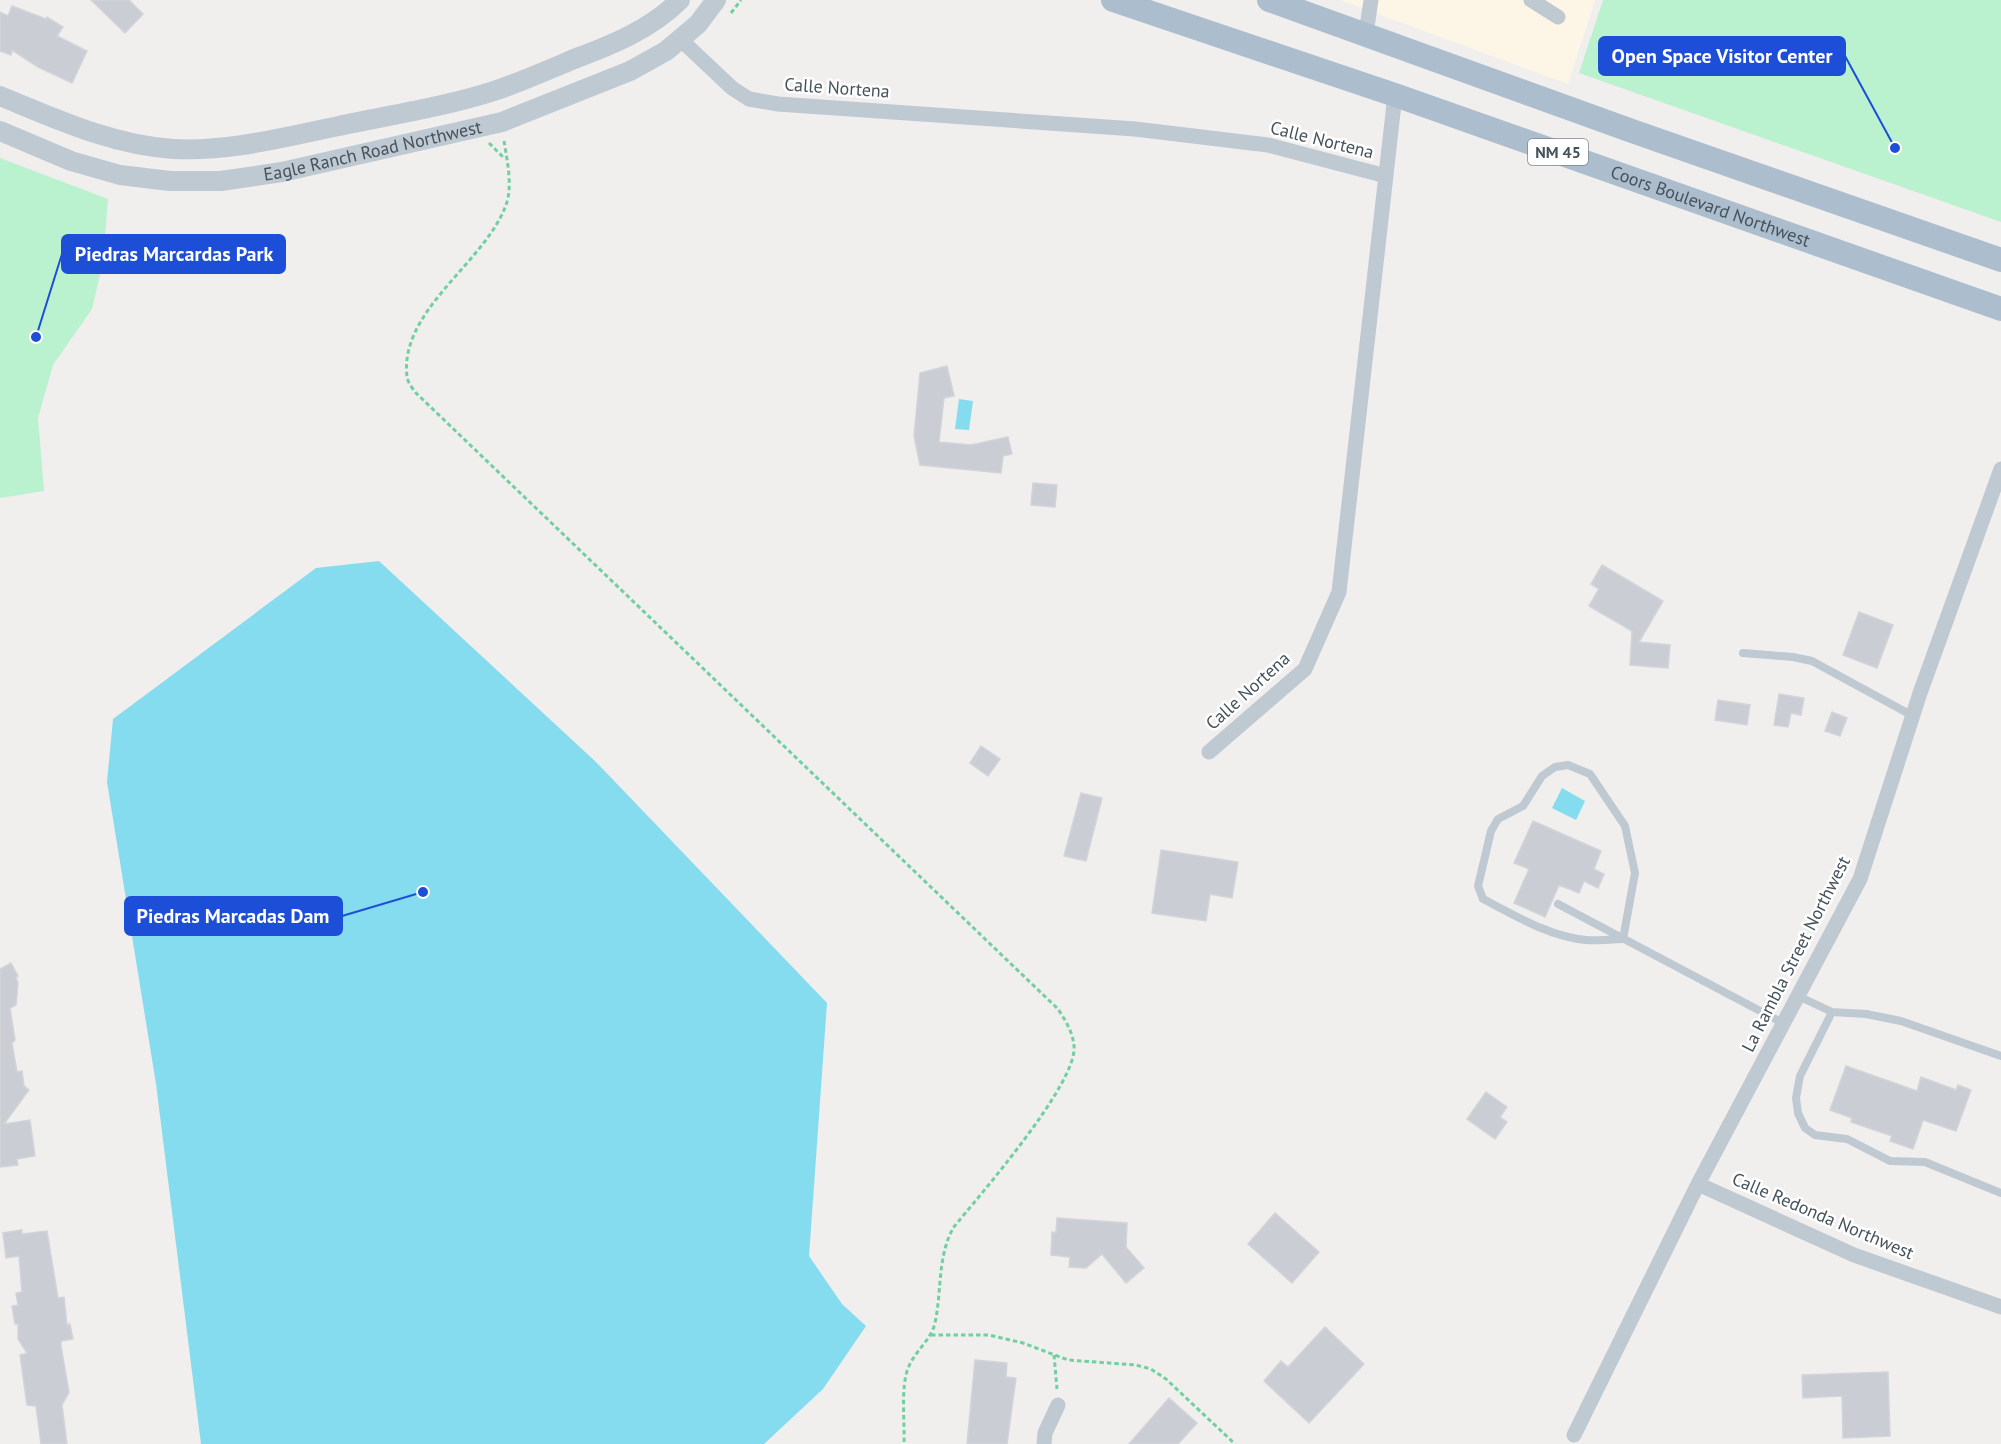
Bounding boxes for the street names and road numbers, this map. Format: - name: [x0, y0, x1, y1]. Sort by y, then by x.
- street label: Calle Nortena: [784, 72, 891, 103]
- street label: Eagle Ranch Road Northwest: [262, 115, 484, 186]
- street label: Calle Nortena: [1268, 116, 1376, 163]
- road number: NM 45: [1528, 139, 1588, 165]
- street label: Coors Boulevard Northwest: [1608, 160, 1813, 252]
- street label: Calle Nortena: [1201, 647, 1295, 735]
- street label: La Rambla Street Northwest: [1736, 852, 1855, 1055]
- street label: Calle Redonda Northwest: [1729, 1167, 1918, 1264]

